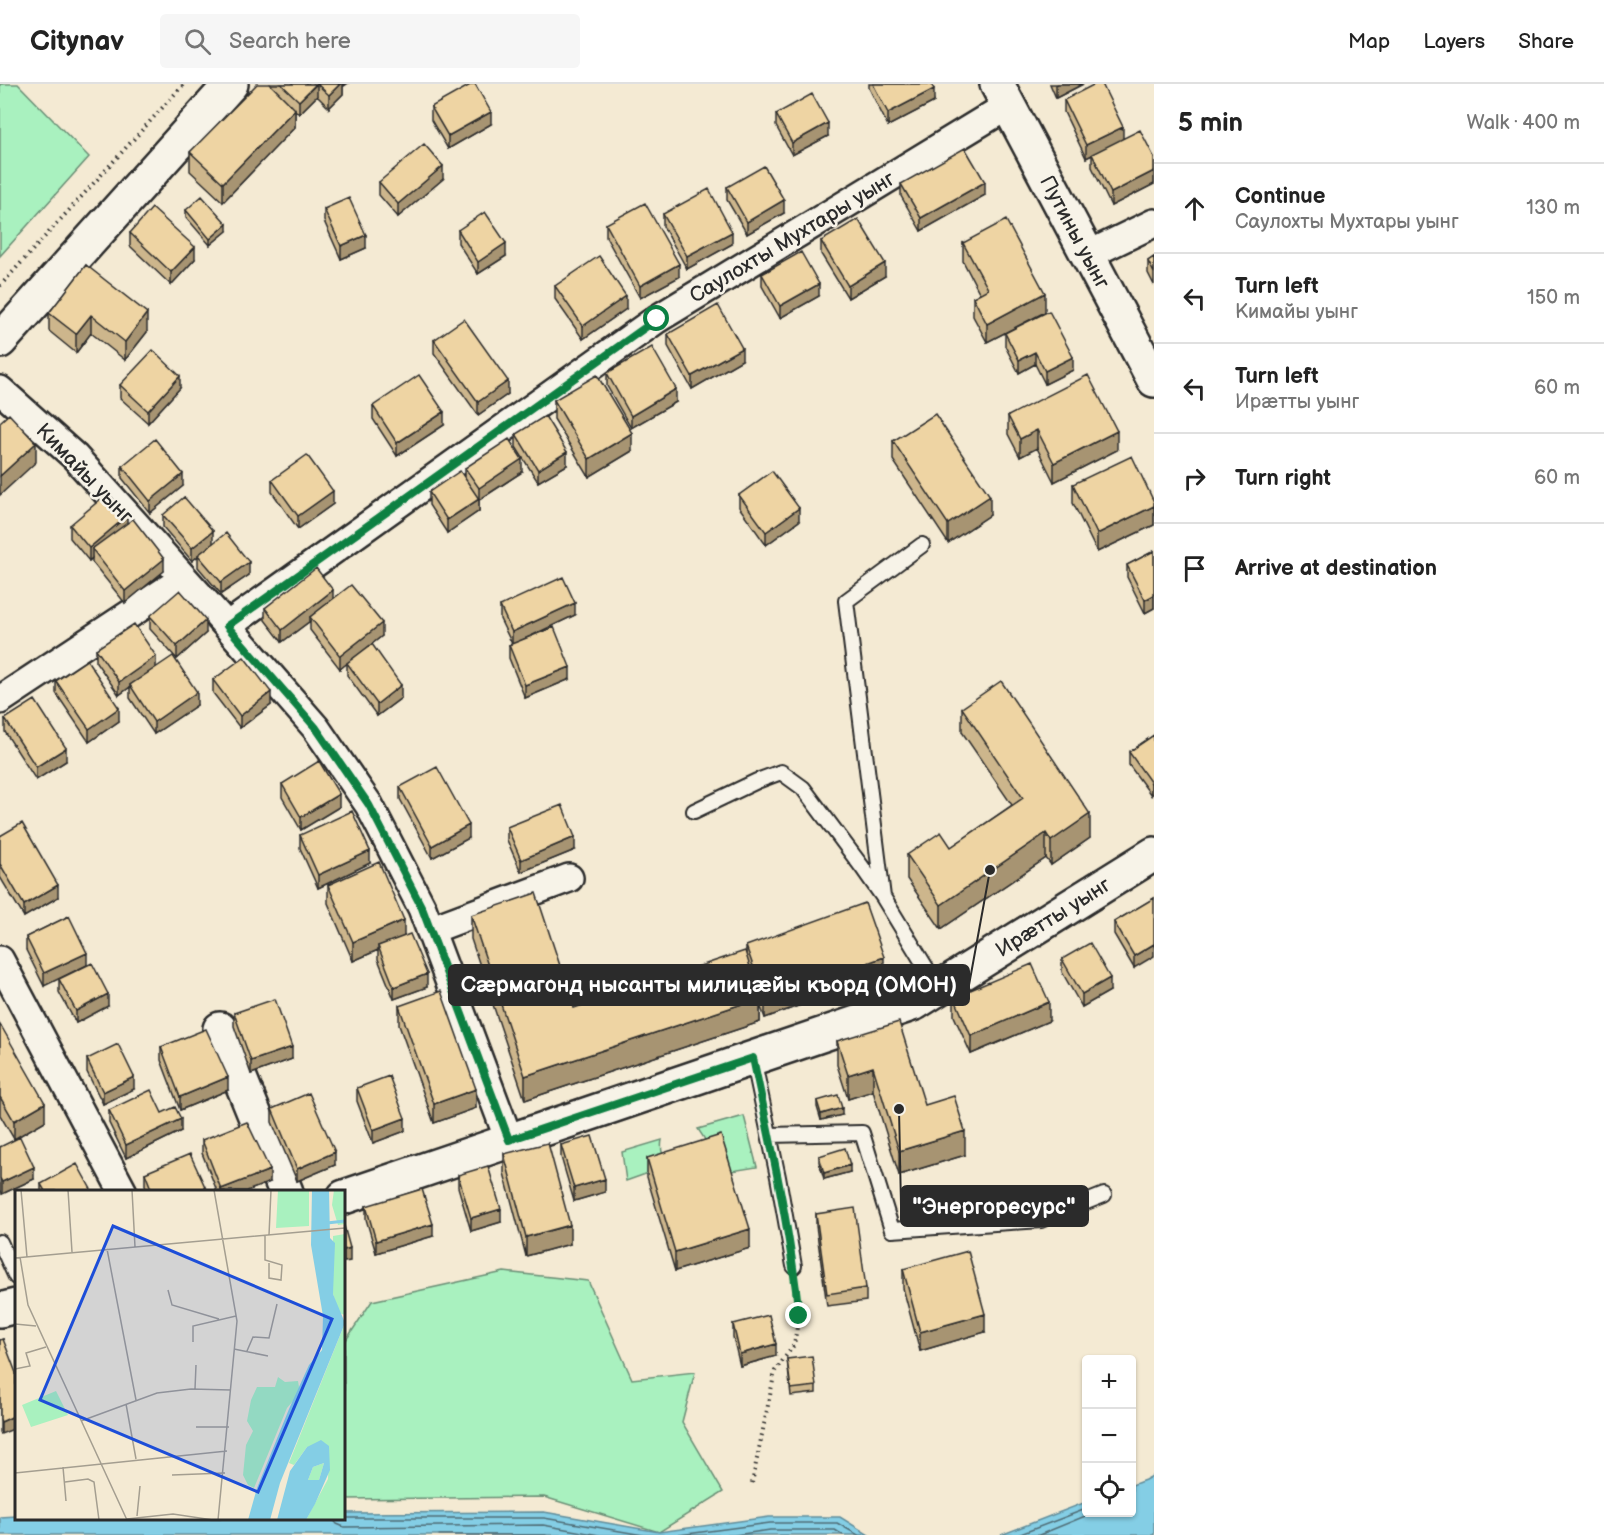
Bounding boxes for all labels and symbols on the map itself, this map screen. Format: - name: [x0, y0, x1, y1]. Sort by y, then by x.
- street label: Саулохты Мухтары уынг: [685, 166, 899, 309]
- street label: Путины уынг: [1034, 171, 1115, 293]
- route start: [643, 305, 669, 331]
- street label: Кимайы уынг: [31, 418, 138, 528]
- street label: Ирæтты уынг: [991, 872, 1115, 963]
- callout: Сæрмагонд нысанты милицæйы къорд (ОМОН): [449, 965, 969, 1005]
- text: Сæрмагонд нысанты милицæйы къорд (ОМОН): [461, 972, 957, 999]
- callout: "Энергоресурс": [901, 1186, 1088, 1226]
- inset map: [15, 1190, 345, 1520]
- text: "Энергоресурс": [912, 1194, 1076, 1221]
- route end: [785, 1302, 811, 1328]

